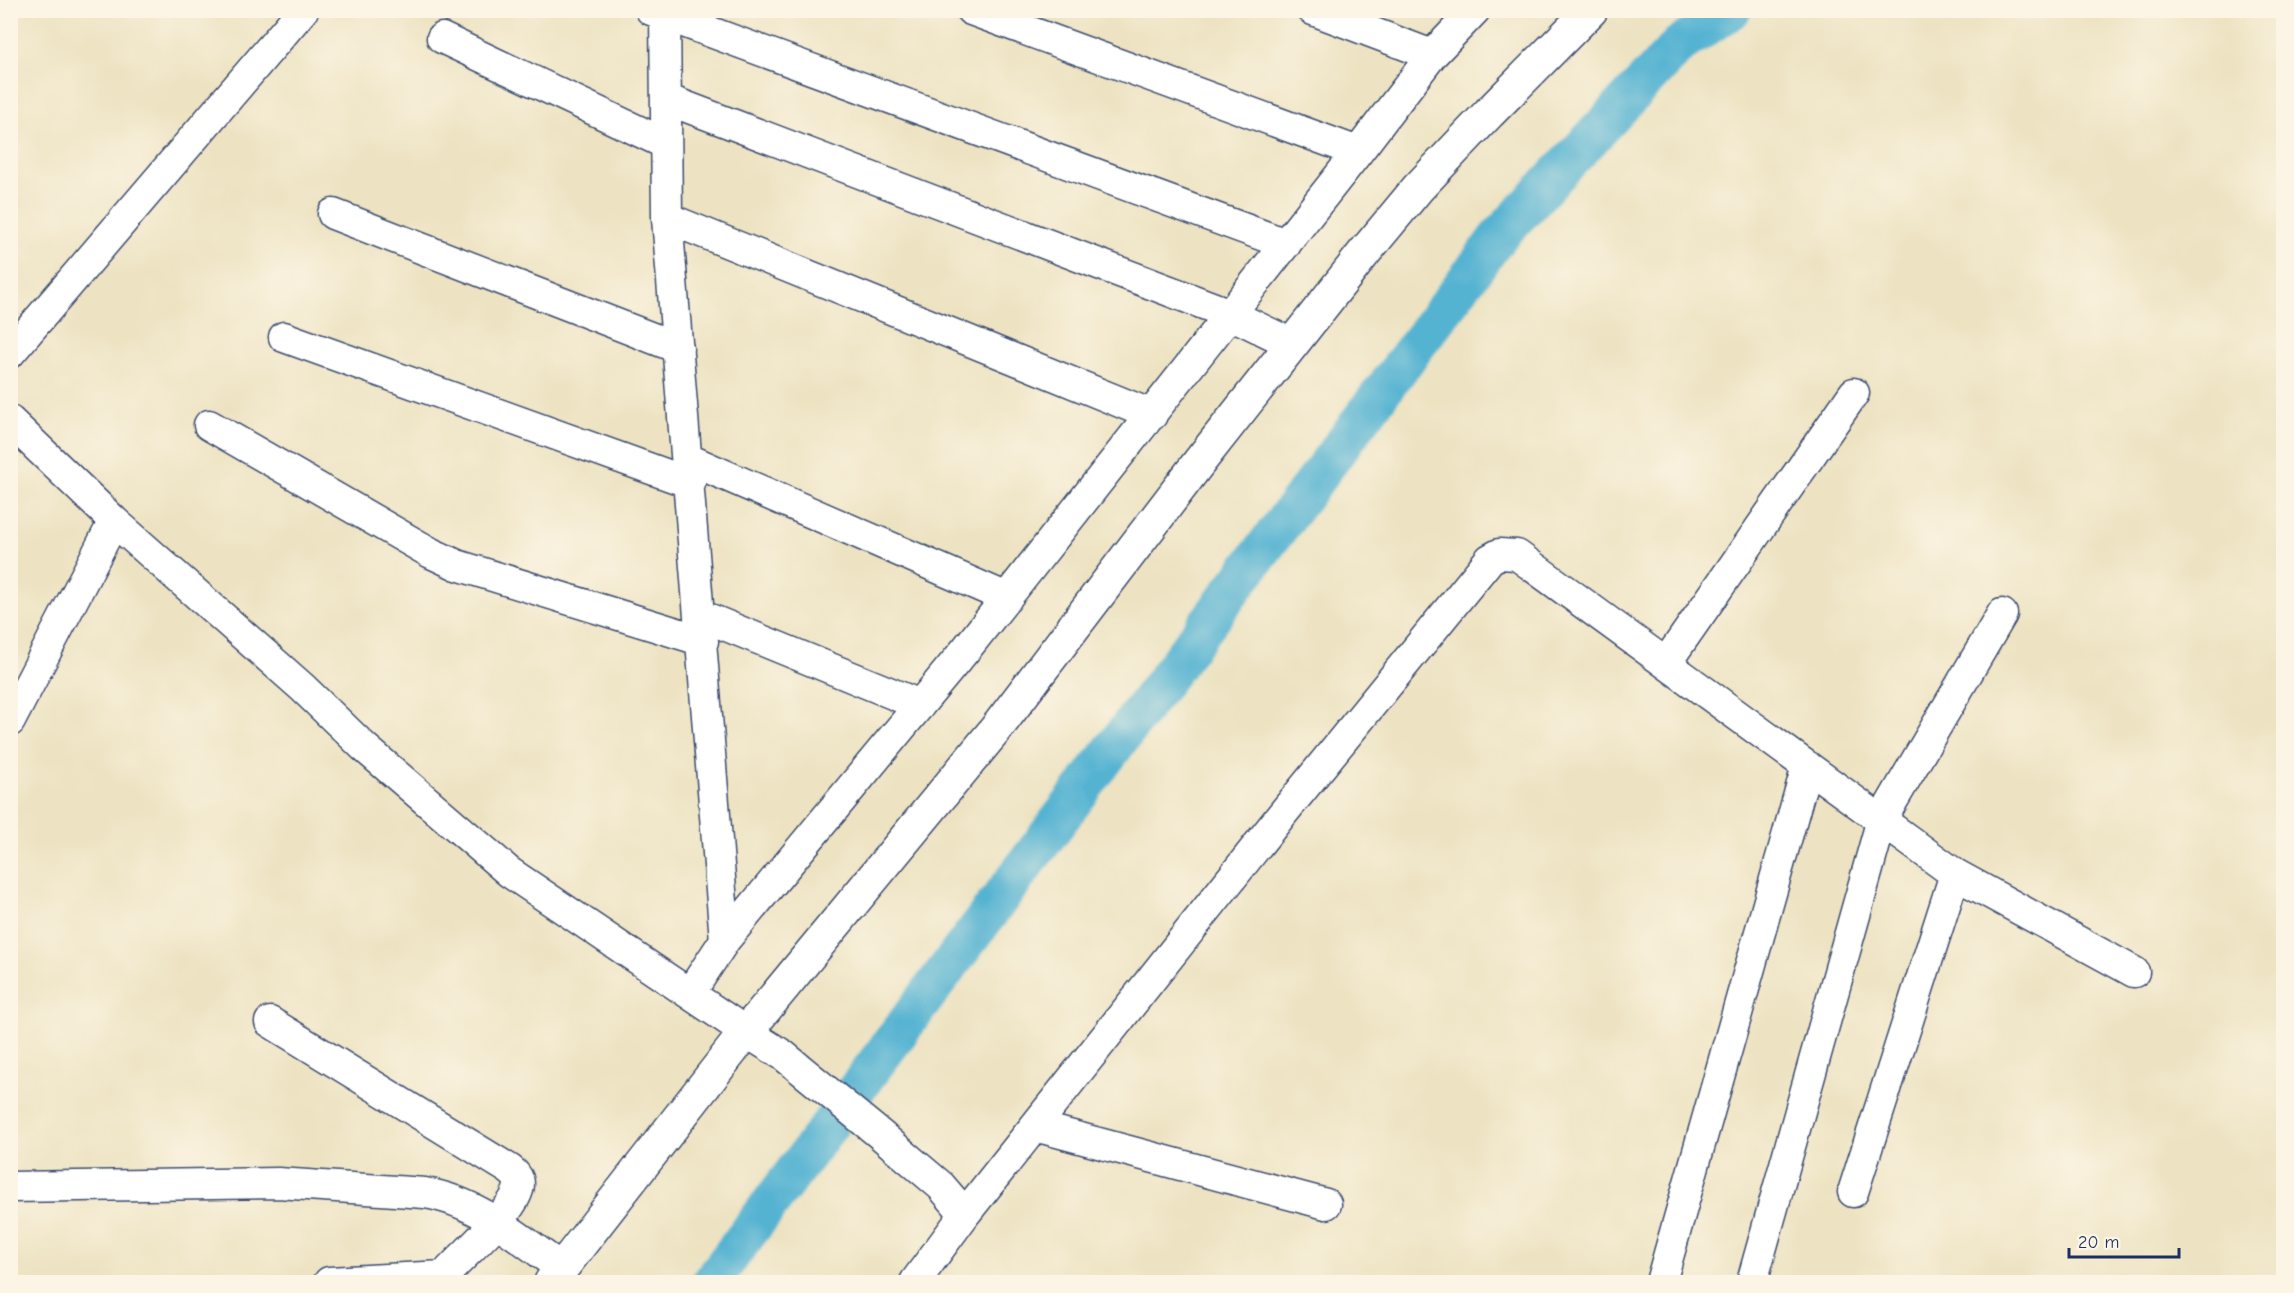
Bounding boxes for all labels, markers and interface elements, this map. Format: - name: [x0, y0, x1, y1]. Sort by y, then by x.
- scale bar: [2069, 1221, 2178, 1259]
- text: 20 m: [2078, 1232, 2119, 1253]

